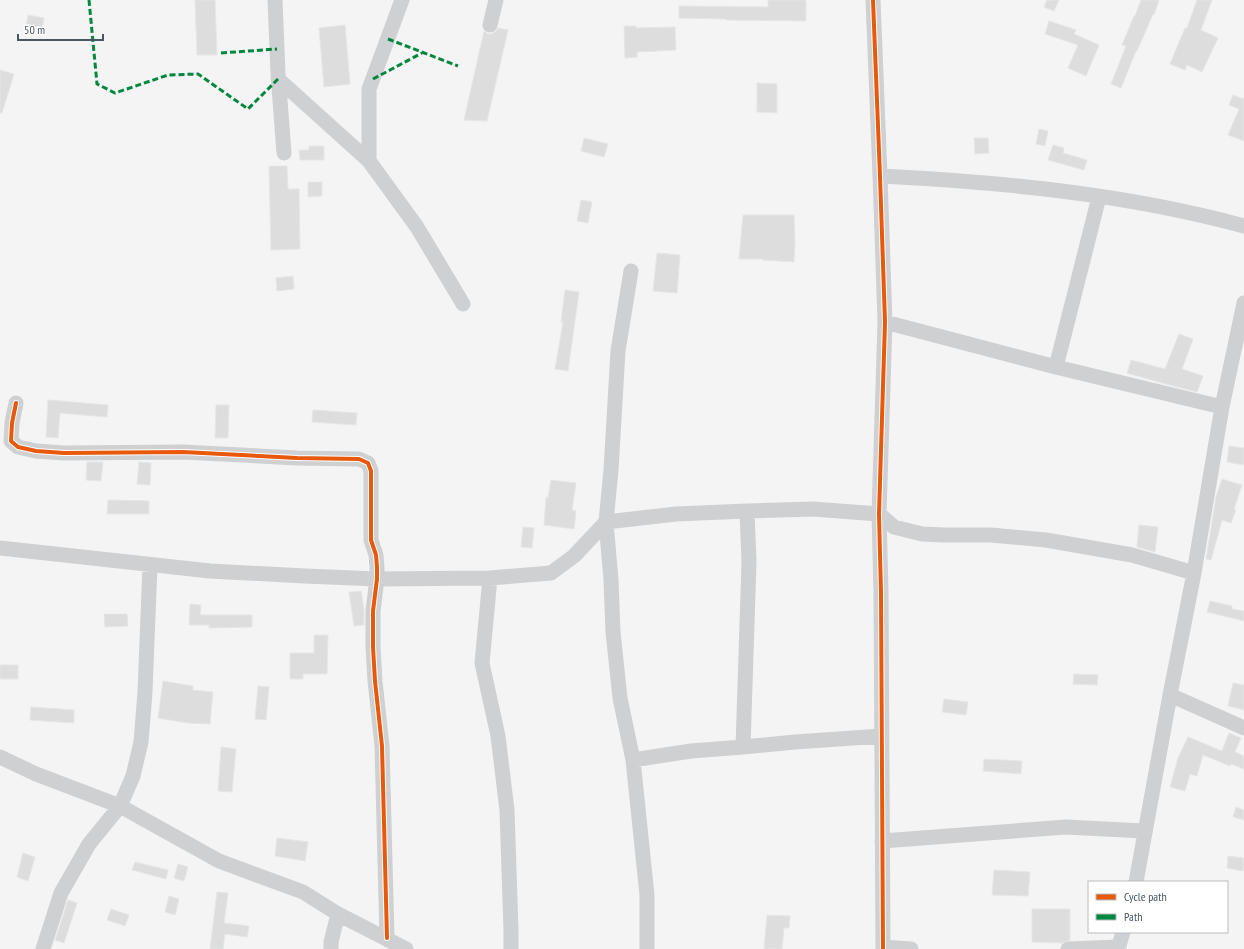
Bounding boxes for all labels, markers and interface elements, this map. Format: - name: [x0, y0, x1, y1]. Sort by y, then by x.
- scale bar: [18, 16, 103, 42]
- text: 50 m: [24, 22, 45, 37]
- legend: [1088, 881, 1228, 933]
- text: Cycle path: [1124, 889, 1167, 904]
- text: Path: [1124, 909, 1142, 924]

